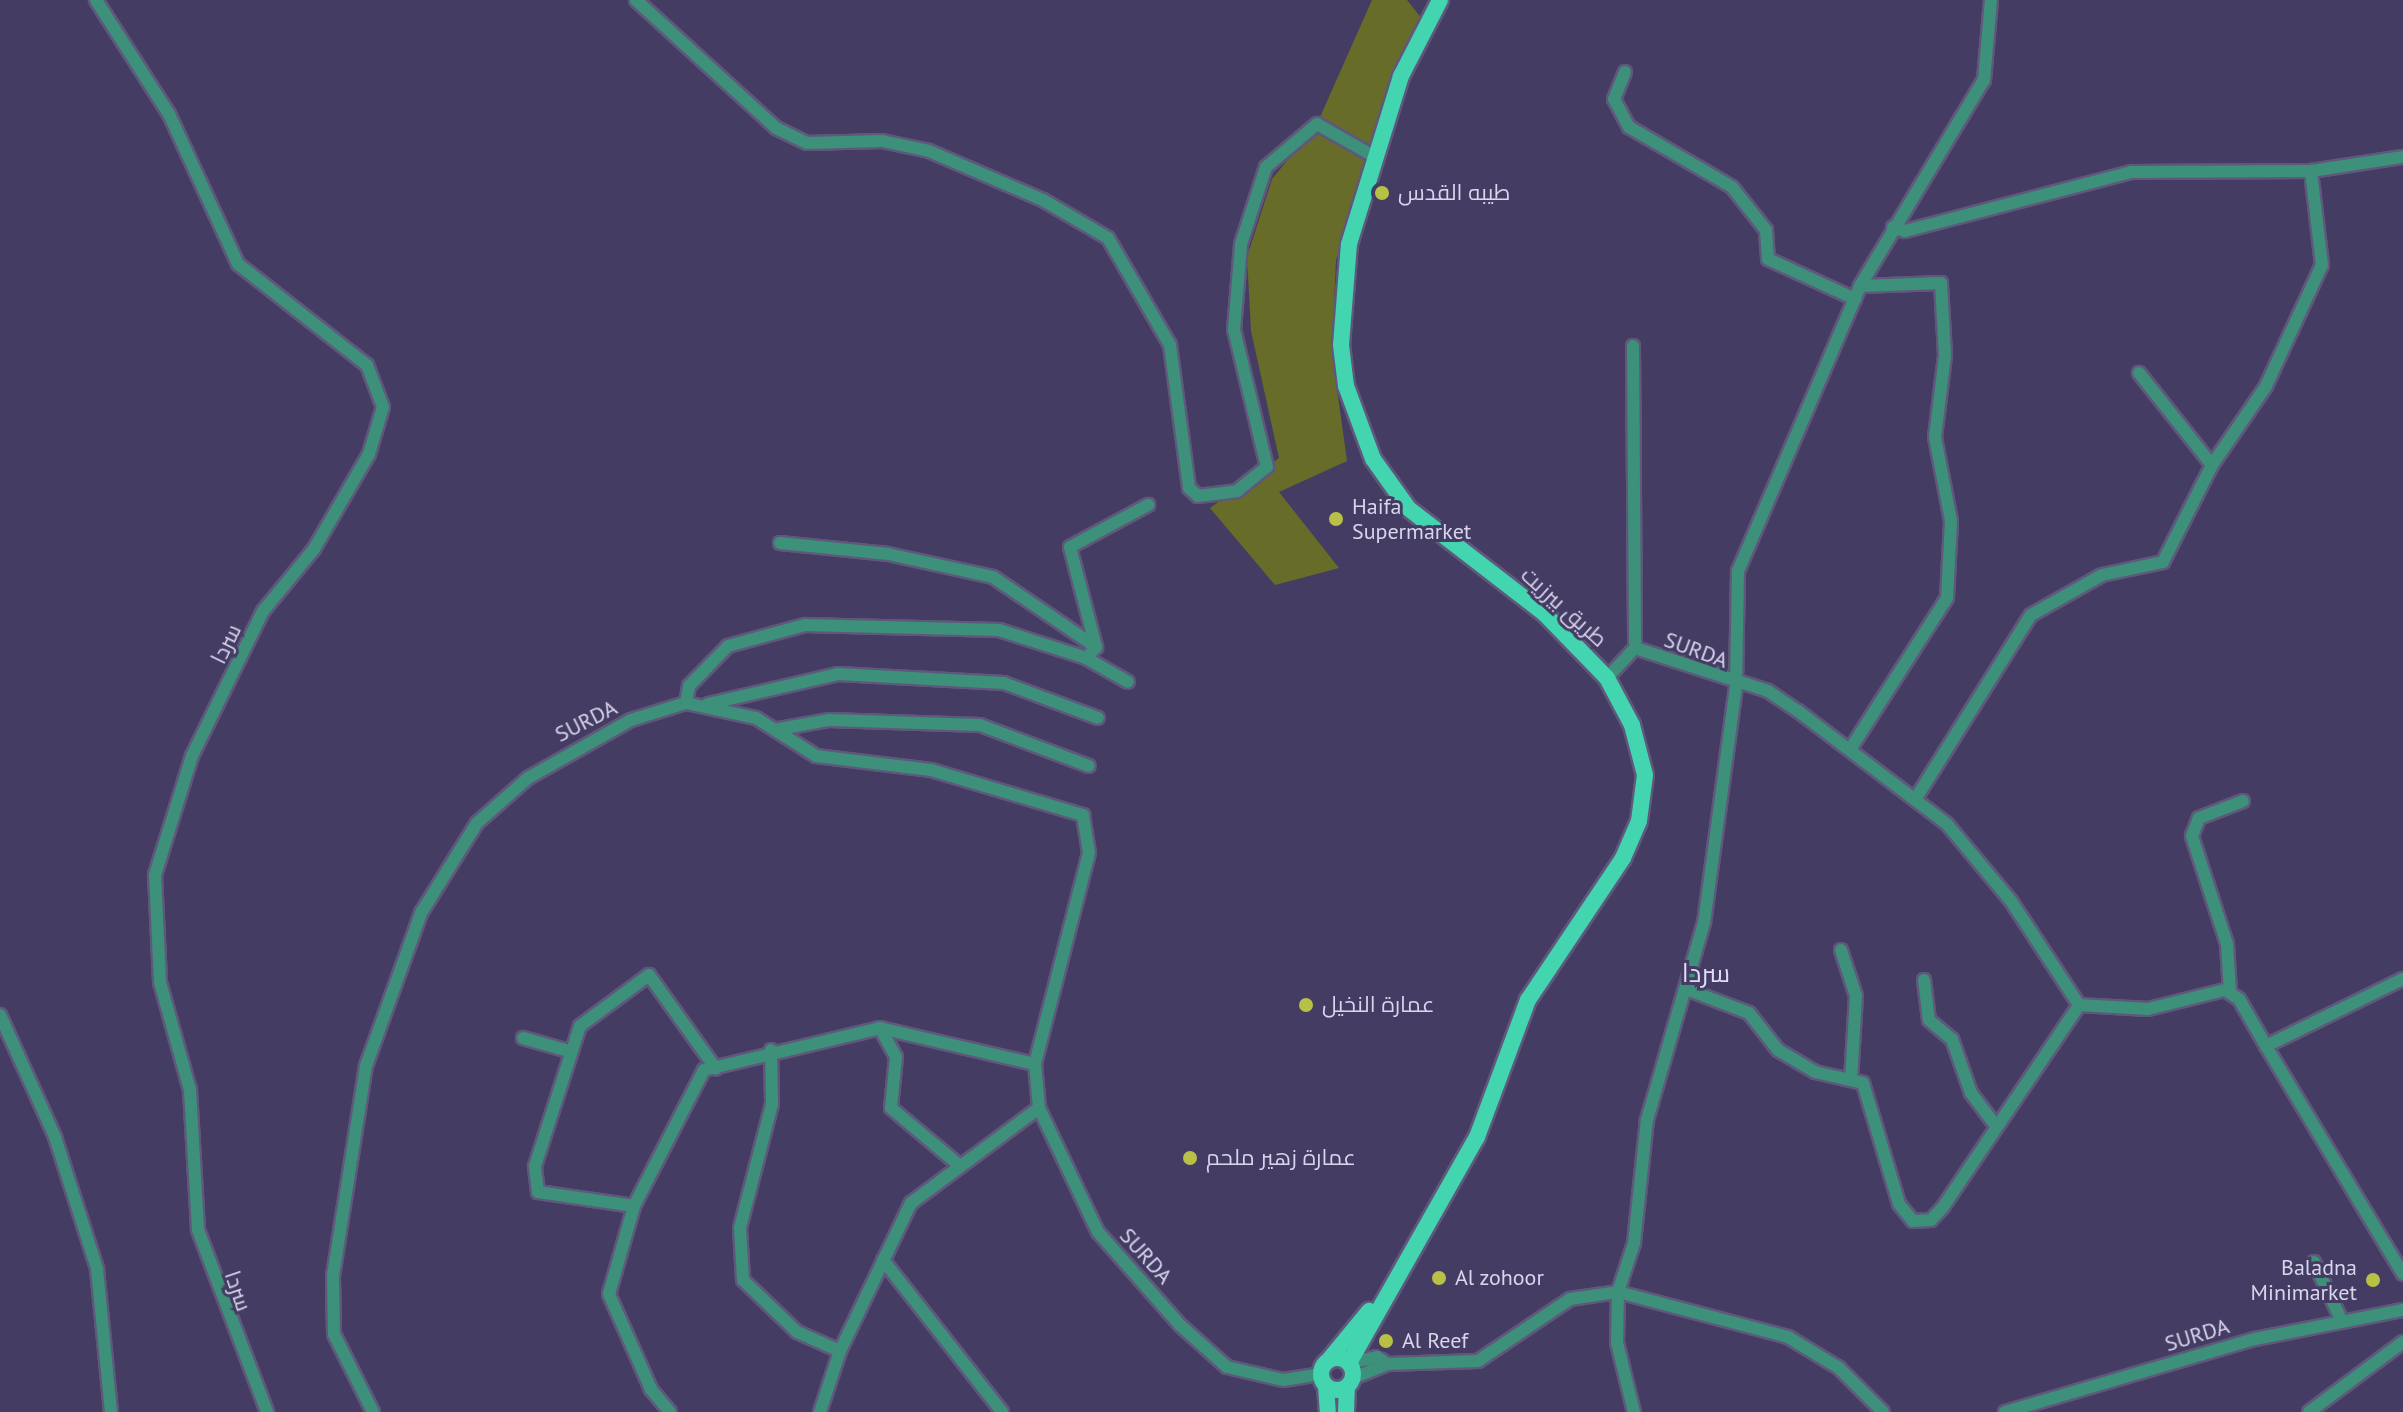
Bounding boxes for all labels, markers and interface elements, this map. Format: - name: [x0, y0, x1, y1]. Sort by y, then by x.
- place label: طيبه القدس: [1398, 180, 1510, 206]
- marker: طيبه القدس: [1373, 184, 1391, 202]
- place label: Haifa Supermarket: [1352, 493, 1471, 544]
- marker: Haifa Supermarket: [1327, 510, 1345, 528]
- street label: طريق بيرزيت: [1516, 562, 1612, 652]
- street label: سردا: [205, 620, 247, 668]
- street label: SURDA: [1661, 626, 1731, 674]
- street label: SURDA: [551, 694, 621, 748]
- district label: سردا: [1682, 957, 1730, 989]
- place label: عمارة النخيل: [1322, 992, 1434, 1018]
- marker: عمارة النخيل: [1297, 996, 1315, 1014]
- place label: عمارة زهير ملحم: [1206, 1145, 1356, 1171]
- marker: عمارة زهير ملحم: [1181, 1149, 1199, 1167]
- street label: SURDA: [1114, 1223, 1178, 1289]
- place label: Baladna Minimarket: [2251, 1254, 2357, 1306]
- place label: Al zohoor: [1455, 1265, 1545, 1291]
- street label: سردا: [219, 1267, 257, 1315]
- marker: Al zohoor: [1430, 1269, 1448, 1287]
- marker: Baladna Minimarket: [2364, 1271, 2382, 1289]
- street label: SURDA: [2162, 1313, 2232, 1357]
- place label: Al Reef: [1402, 1328, 1468, 1354]
- marker: Al Reef: [1377, 1332, 1395, 1350]

